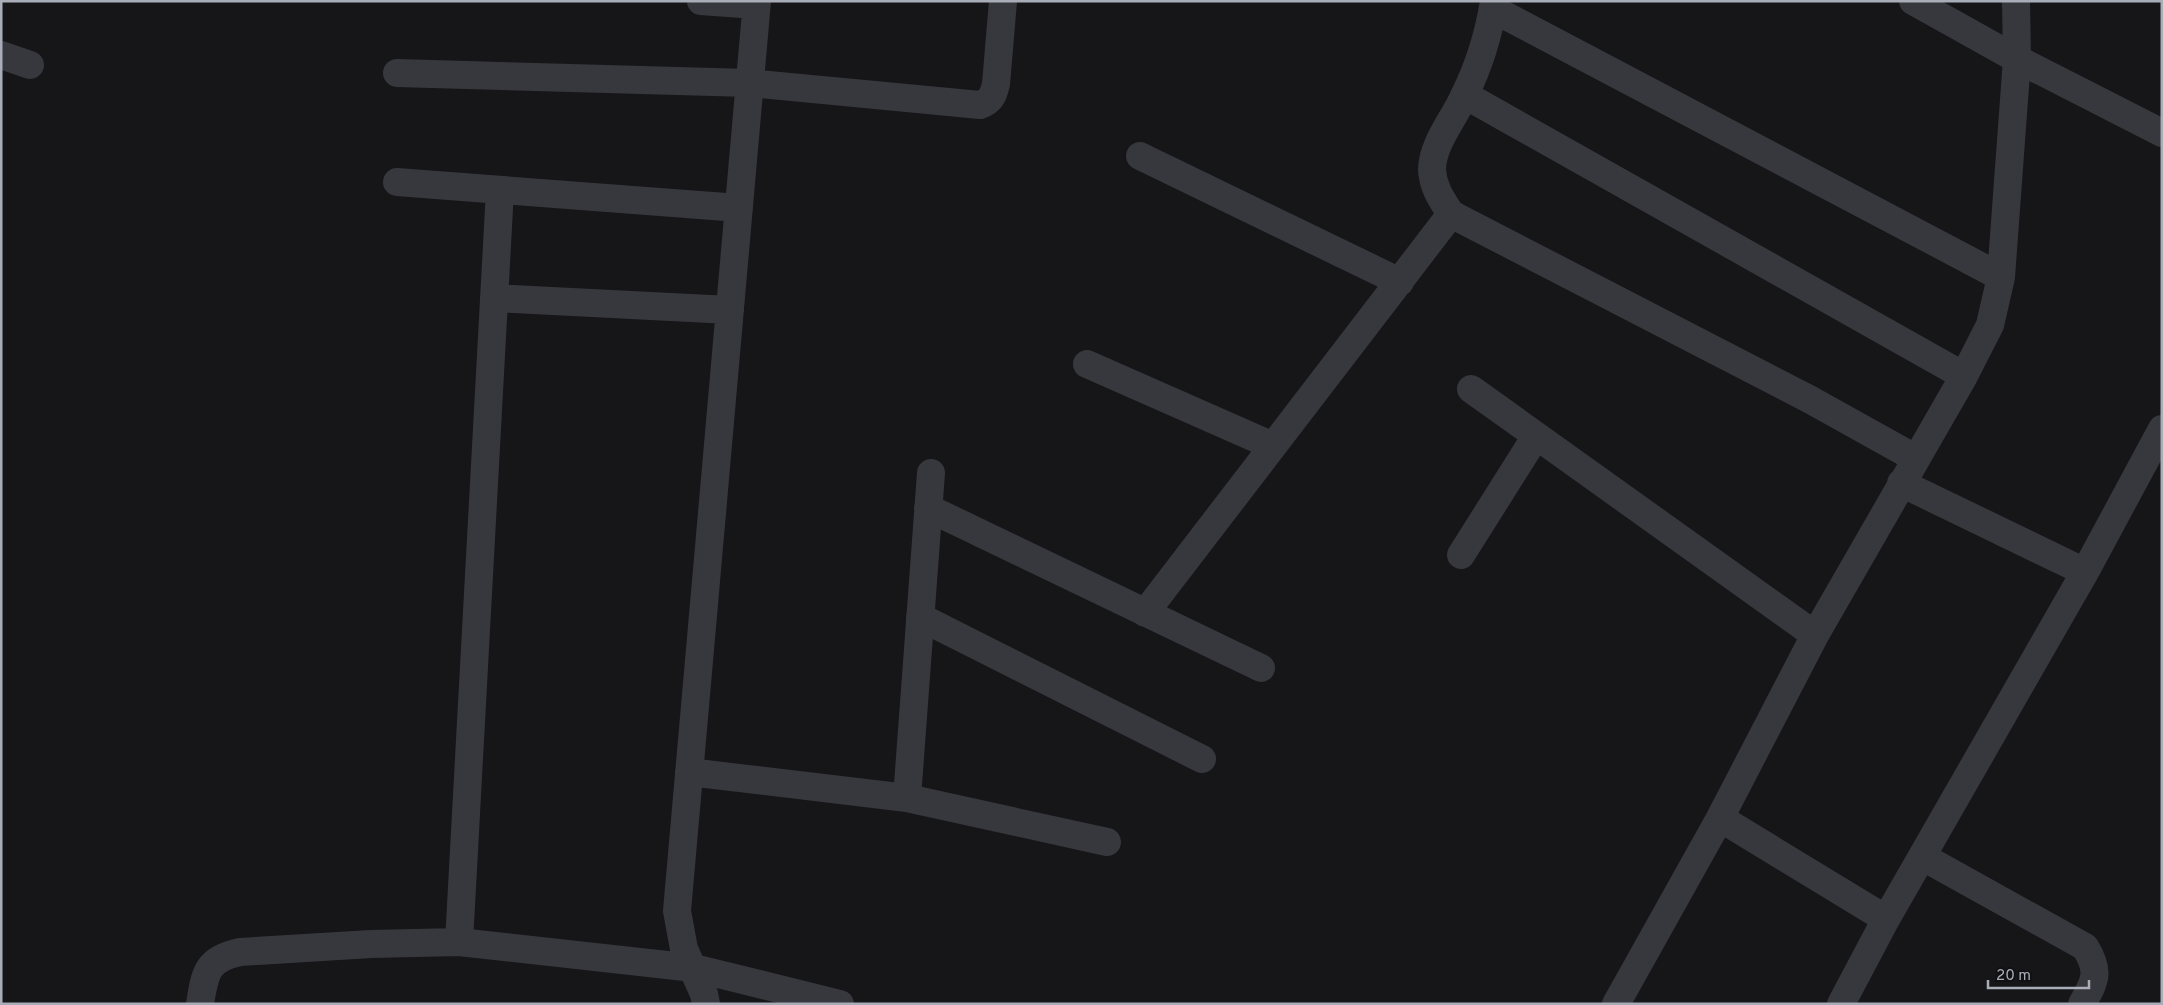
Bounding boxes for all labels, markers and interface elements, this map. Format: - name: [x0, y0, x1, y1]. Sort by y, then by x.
- scale bar: [1988, 958, 2089, 990]
- text: 20 m: [1996, 967, 2031, 986]

